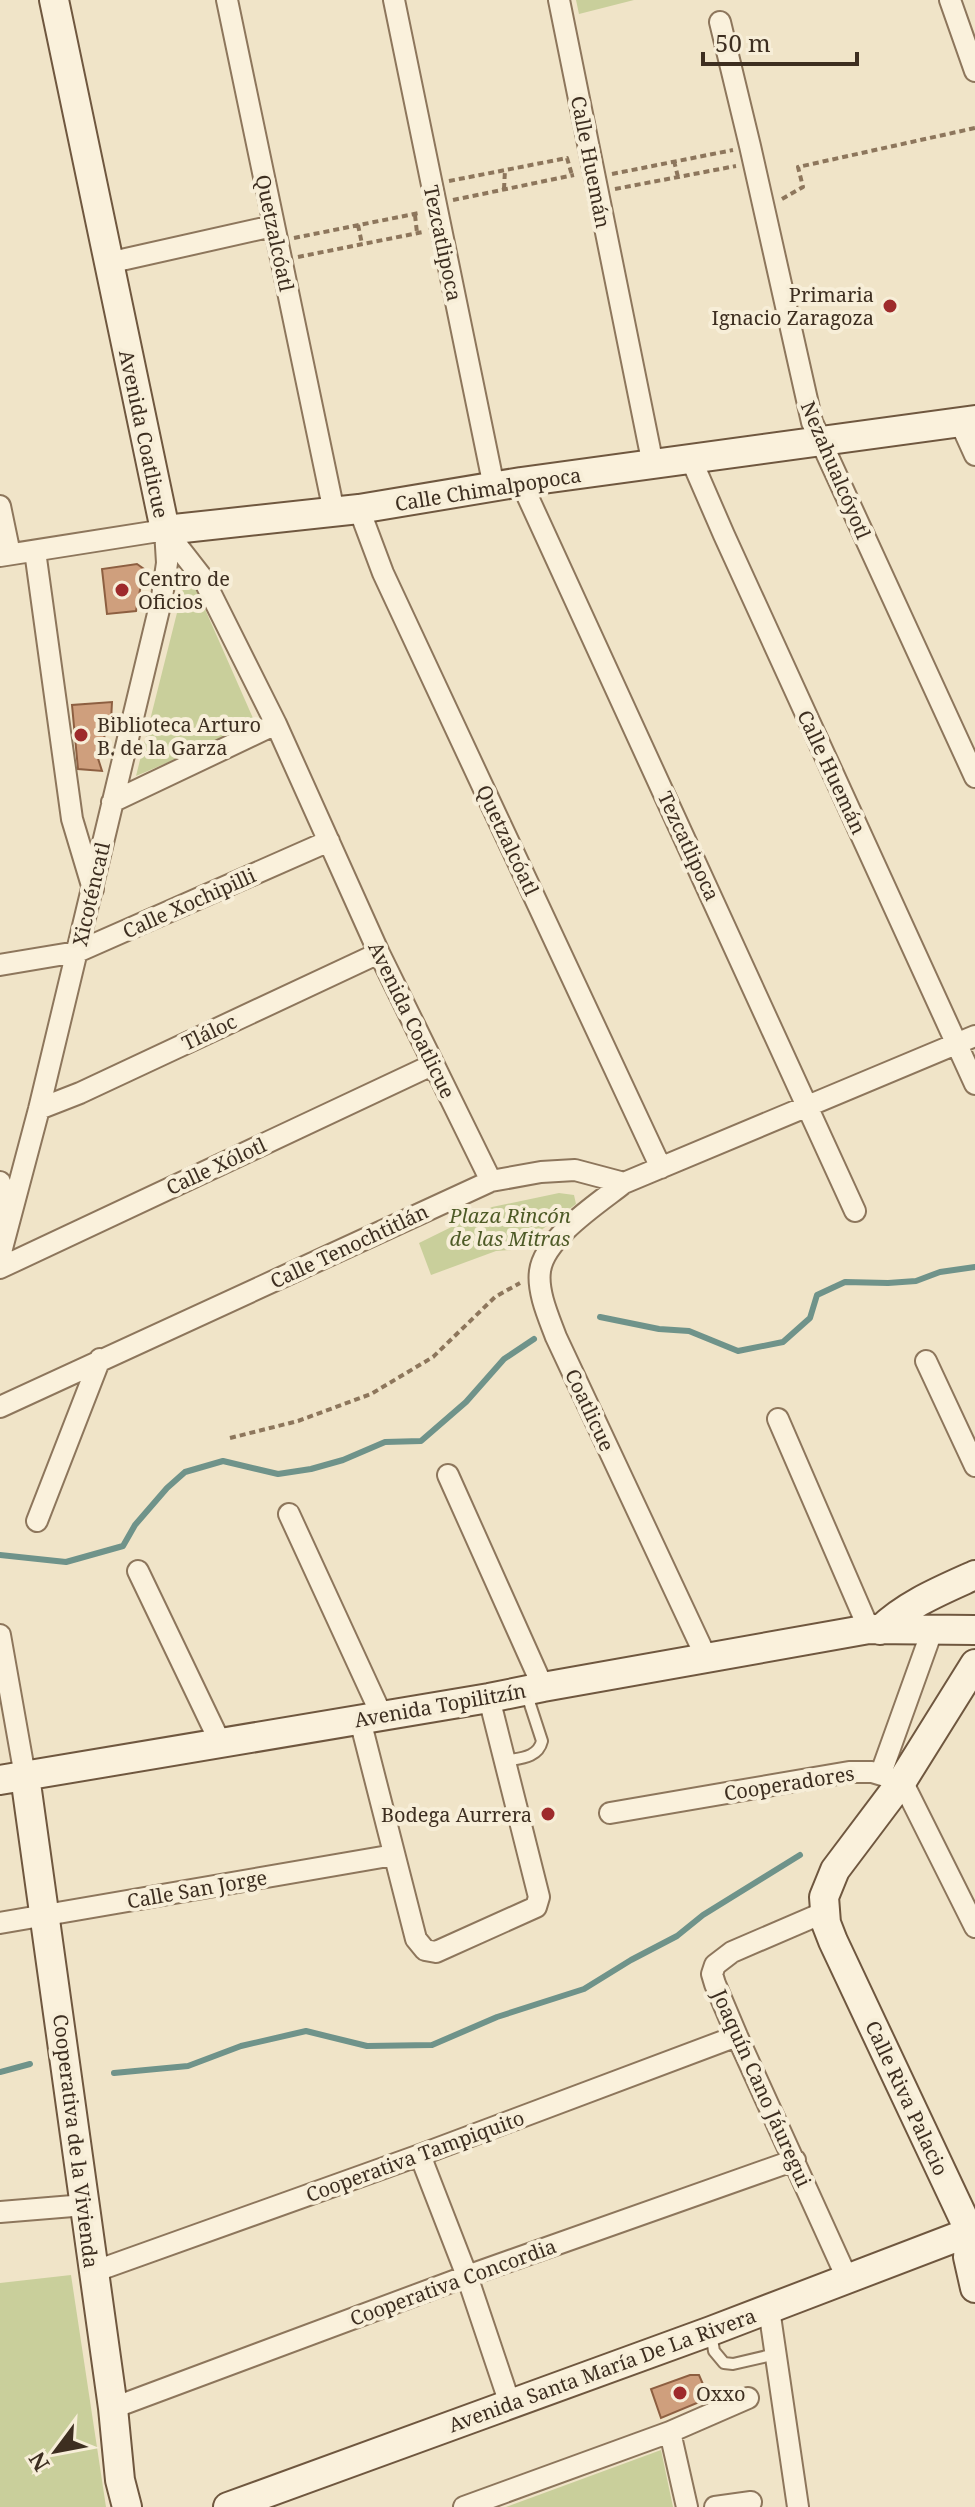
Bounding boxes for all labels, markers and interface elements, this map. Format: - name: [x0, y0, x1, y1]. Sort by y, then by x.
- scale bar: [703, 16, 857, 66]
- text: 50 m: [715, 26, 771, 59]
- street label: Calle Huemán: [565, 94, 617, 231]
- street label: Quetzalcóatl: [249, 172, 301, 294]
- street label: Tezcatlipoca: [418, 183, 468, 303]
- place label: Primaria Ignacio Zaragoza: [712, 281, 874, 331]
- marker: Primaria Ignacio Zaragoza: [881, 297, 899, 315]
- street label: Avenida Coatlicue: [113, 347, 175, 521]
- street label: Nezahualcóyotl: [795, 397, 877, 543]
- street label: Calle Chimalpopoca: [393, 461, 583, 517]
- place label: Centro de Oficios: [138, 565, 230, 615]
- marker: Centro de Oficios: [113, 581, 131, 599]
- street label: Calle Huemán: [791, 705, 873, 839]
- place label: Biblioteca Arturo B. de la Garza: [97, 711, 261, 761]
- marker: Biblioteca Arturo B. de la Garza: [72, 726, 90, 744]
- street label: Quetzalcóatl: [471, 780, 545, 900]
- street label: Tezcatlipoca: [652, 787, 726, 905]
- street label: Xicoténcatl: [66, 839, 116, 949]
- street label: Calle Xochipilli: [118, 861, 260, 944]
- street label: Avenida Coatlicue: [362, 937, 462, 1103]
- street label: Tláloc: [177, 1008, 241, 1056]
- street label: Calle Xólotl: [162, 1131, 270, 1201]
- street label: Calle Tenochtitlán: [266, 1197, 433, 1295]
- park label: Plaza Rincón de las Mitras: [448, 1202, 571, 1252]
- street label: Coatlicue: [559, 1364, 621, 1456]
- street label: Avenida Topilitzín: [352, 1677, 528, 1733]
- street label: Cooperadores: [722, 1759, 856, 1807]
- place label: Bodega Aurrera: [381, 1801, 532, 1828]
- marker: Bodega Aurrera: [539, 1805, 557, 1823]
- street label: Calle San Jorge: [125, 1863, 269, 1915]
- street label: Joaquín Cano Jáuregui: [706, 1984, 818, 2192]
- street label: Cooperativa de la Vivienda: [47, 2012, 105, 2270]
- street label: Calle Riva Palacio: [859, 2016, 955, 2180]
- street label: Cooperativa Tampiquito: [302, 2104, 528, 2208]
- street label: Cooperativa Concordia: [346, 2232, 560, 2332]
- street label: Avenida Santa María De La Rivera: [444, 2302, 760, 2438]
- place label: Oxxo: [696, 2380, 746, 2407]
- marker: Oxxo: [671, 2384, 689, 2402]
- north arrow: [16, 2411, 96, 2491]
- text: N: [21, 2447, 56, 2477]

